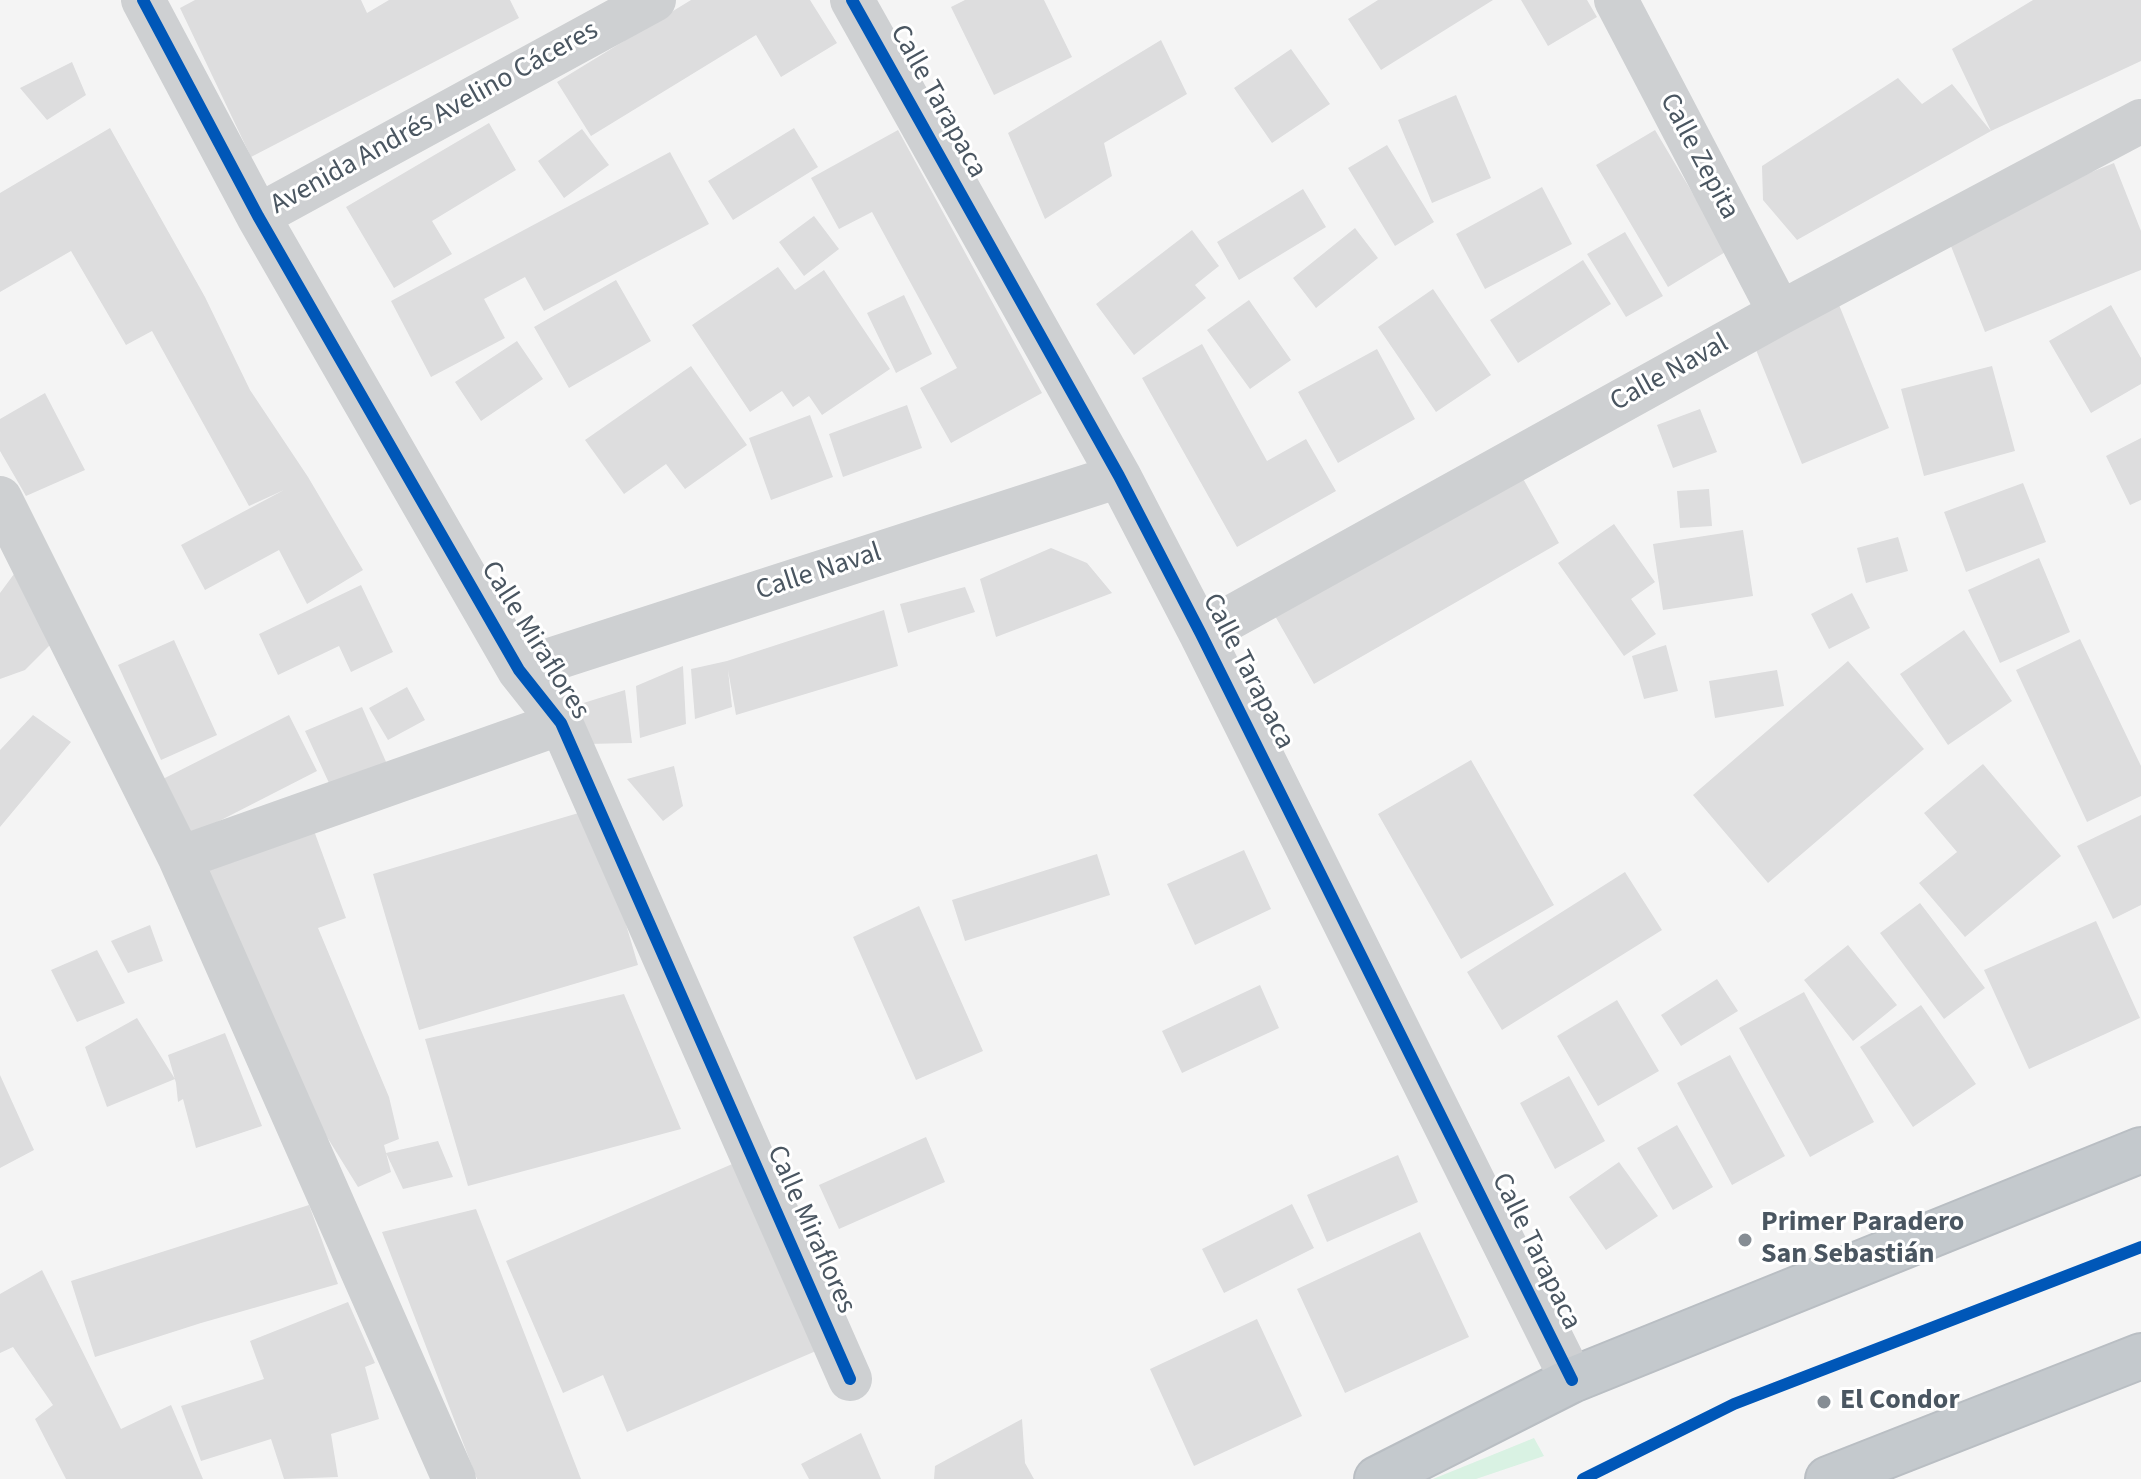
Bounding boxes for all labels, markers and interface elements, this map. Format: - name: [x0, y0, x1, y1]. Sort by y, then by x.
- street label: Avenida Andrés Avelino Cáceres: [265, 15, 605, 223]
- street label: Calle Tarapaca: [881, 20, 993, 184]
- street label: Calle Zepita: [1651, 88, 1745, 226]
- street label: Calle Naval: [1605, 328, 1735, 420]
- street label: Calle Naval: [752, 537, 886, 609]
- street label: Calle Miraflores: [472, 556, 596, 726]
- street label: Calle Tarapaca: [1193, 589, 1301, 755]
- street label: Calle Miraflores: [758, 1141, 862, 1319]
- street label: Calle Tarapaca: [1483, 1168, 1587, 1336]
- place label: Primer Paradero San Sebastián: [1761, 1207, 1964, 1273]
- marker: Primer Paradero San Sebastián: [1736, 1231, 1754, 1249]
- place label: El Condor: [1840, 1385, 1960, 1419]
- marker: El Condor: [1815, 1393, 1833, 1411]

